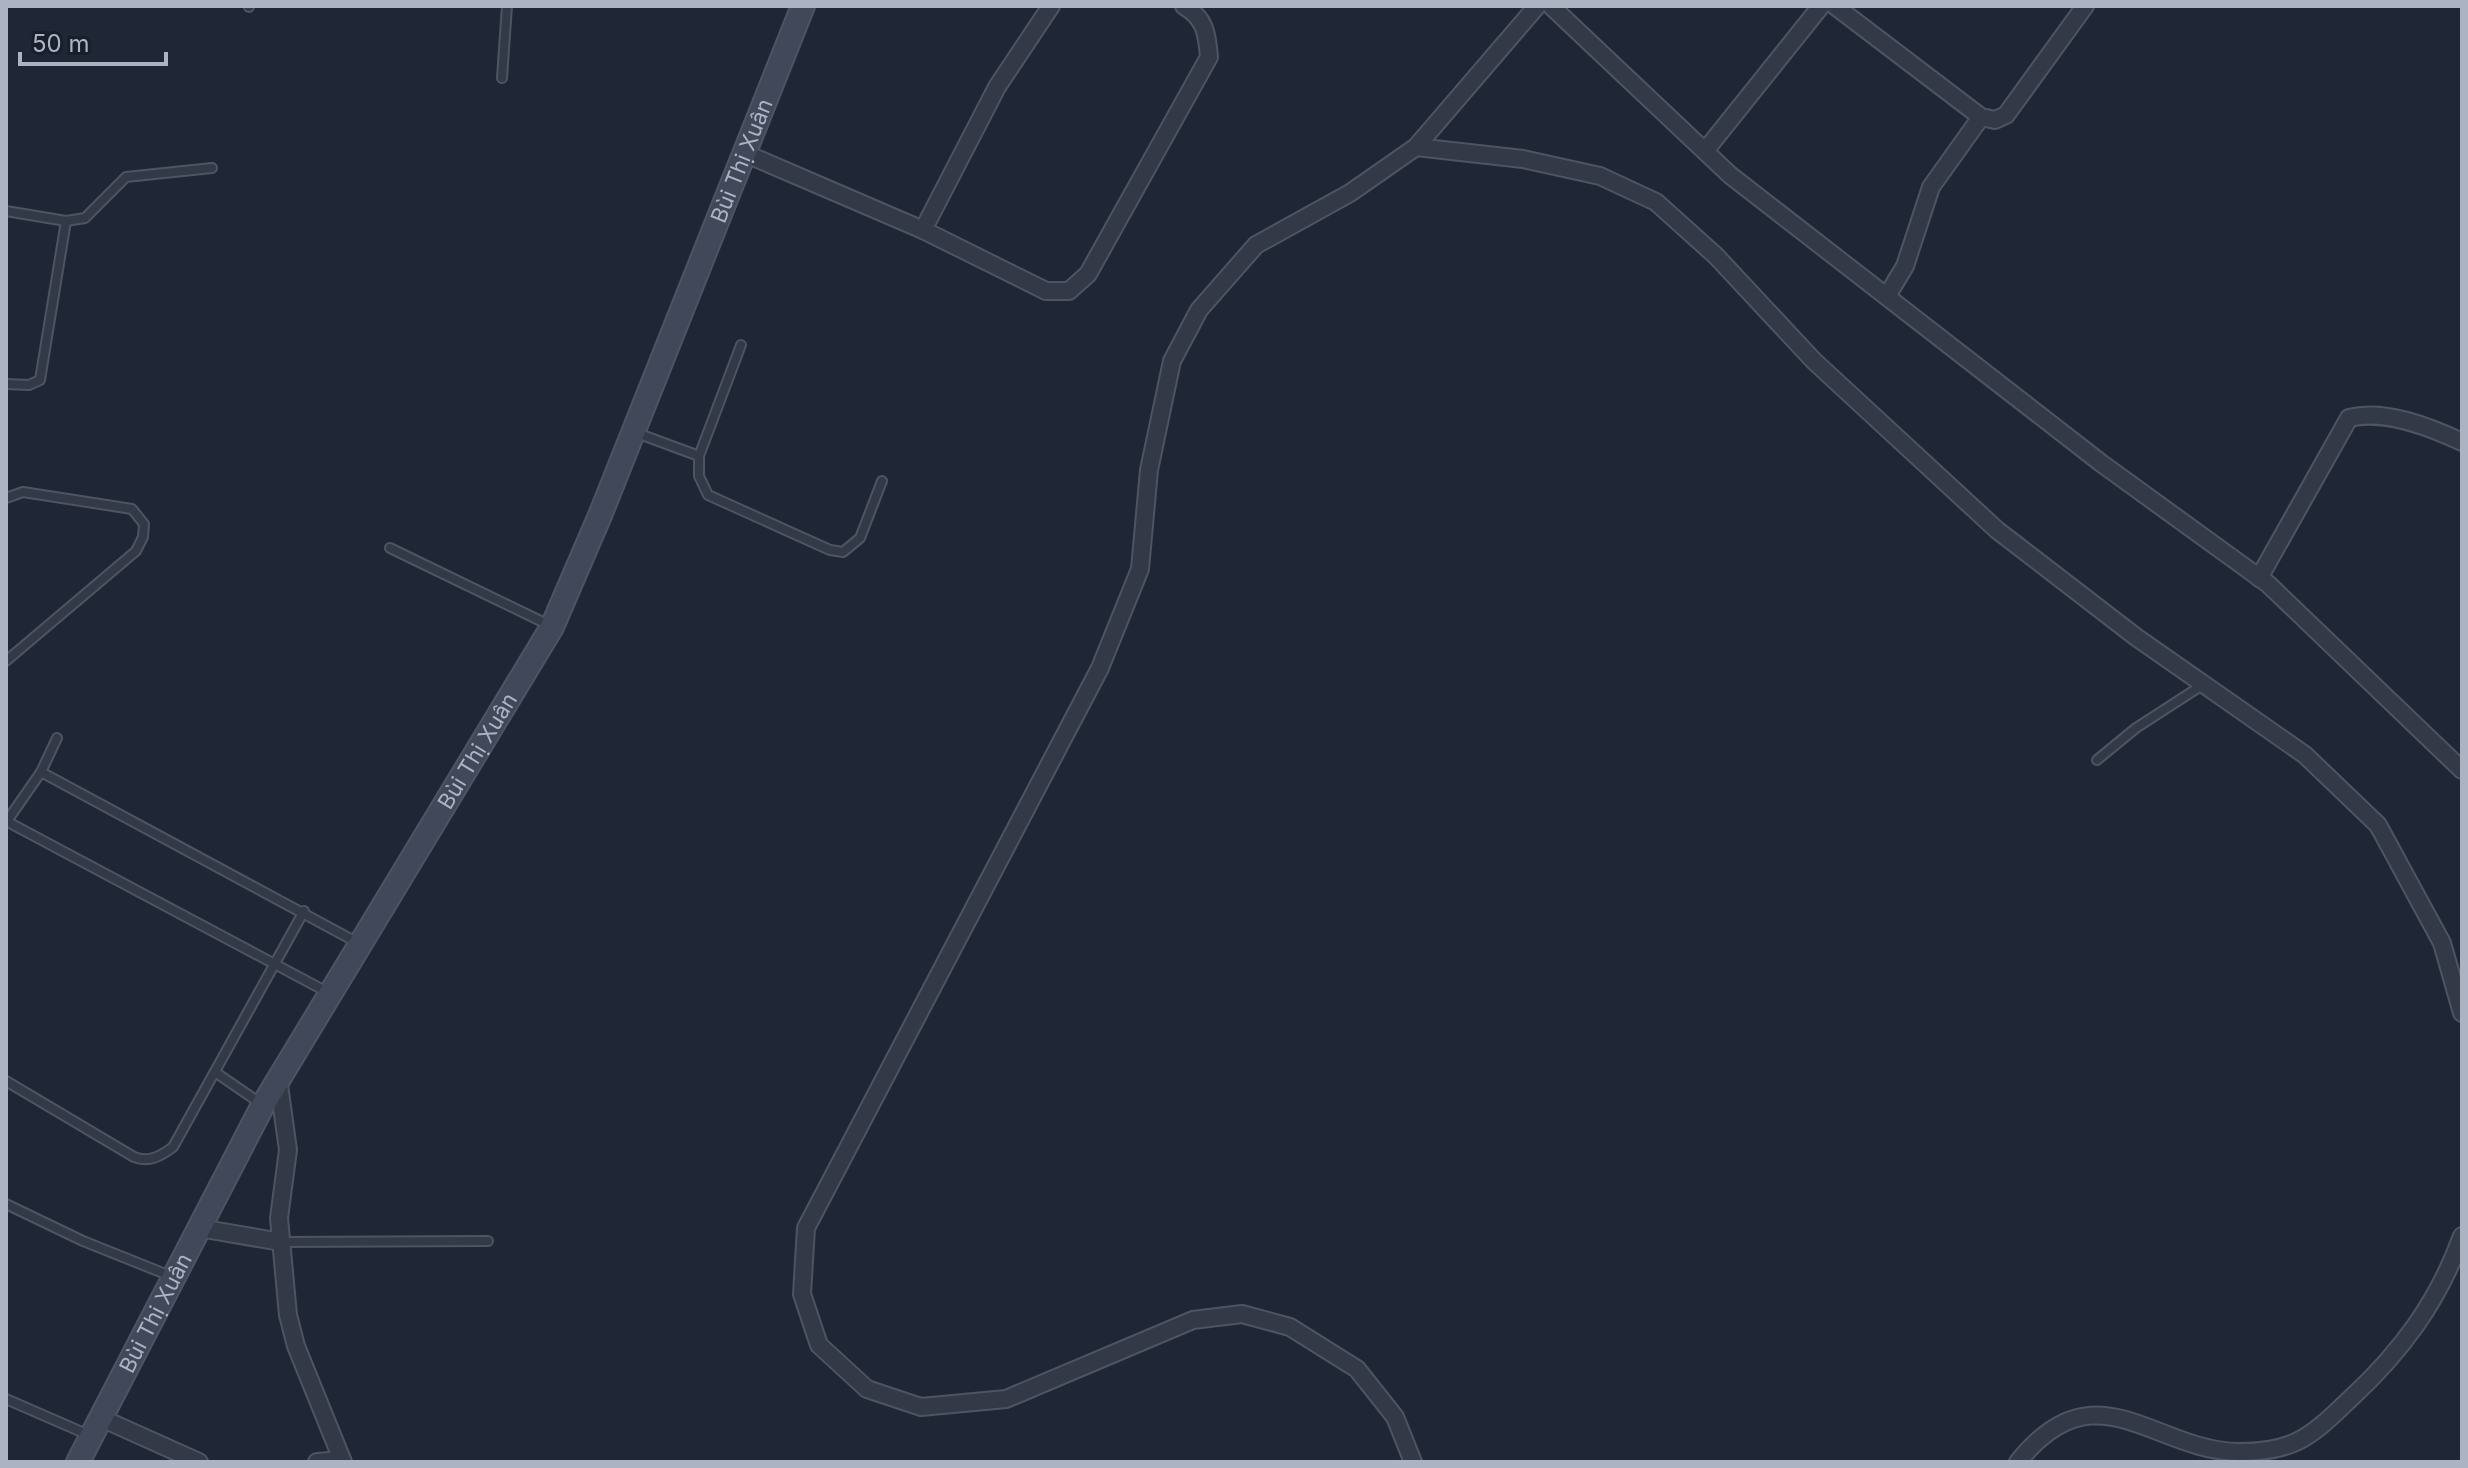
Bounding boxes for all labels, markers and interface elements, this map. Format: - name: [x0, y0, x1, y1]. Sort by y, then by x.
- scale bar: [20, 16, 166, 66]
- text: 50 m: [32, 29, 90, 58]
- street label: Bùi Thị Xuân: [705, 95, 778, 226]
- street label: Bùi Thị Xuân: [432, 688, 522, 814]
- street label: Bùi Thị Xuân: [114, 1249, 197, 1377]

